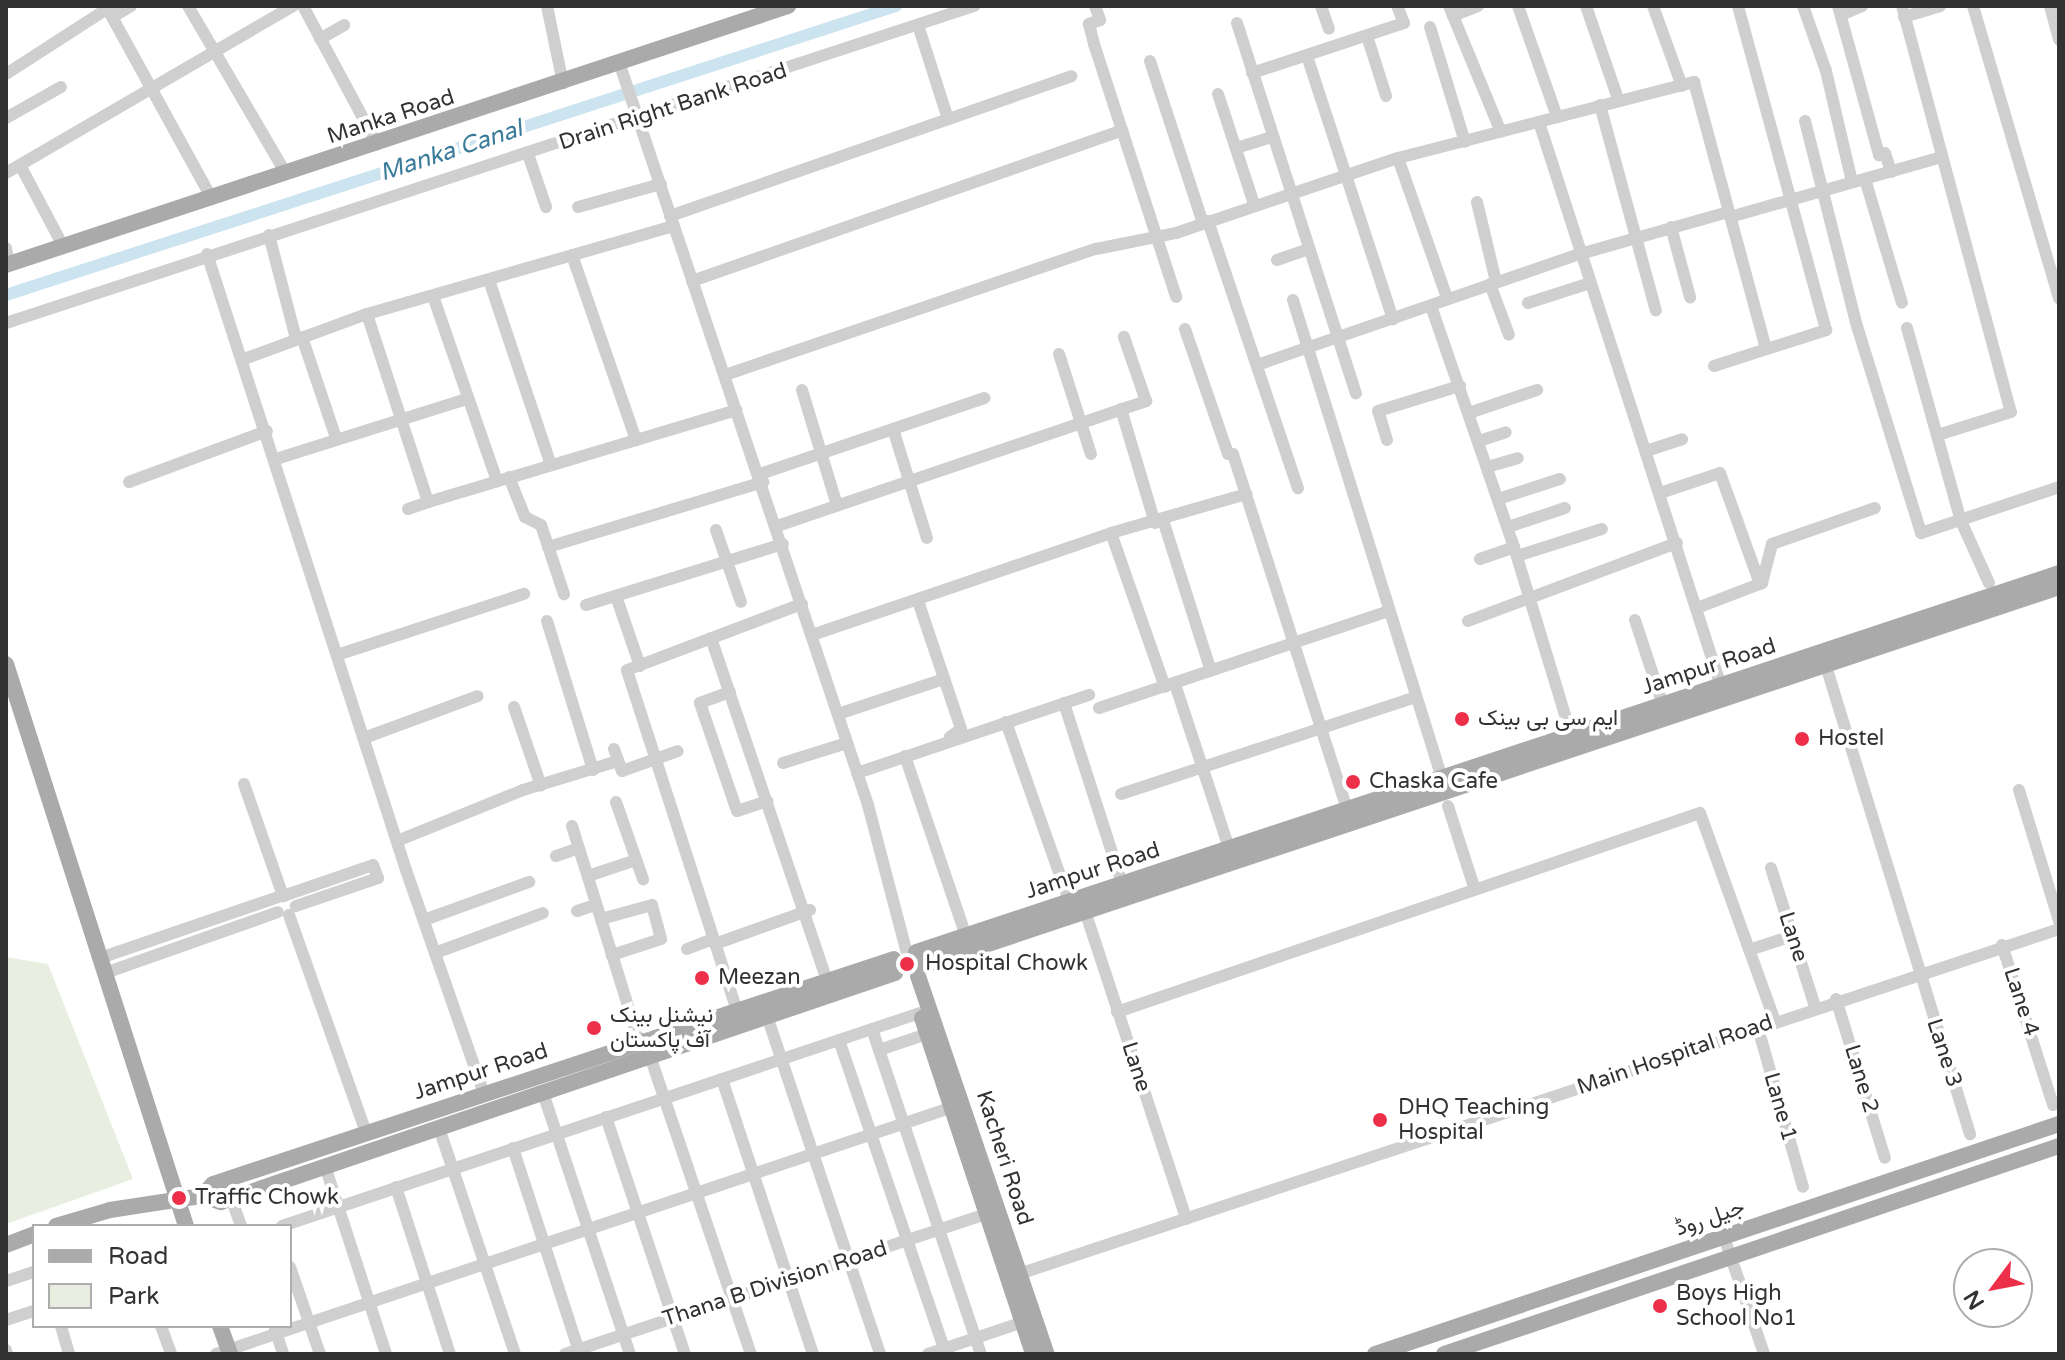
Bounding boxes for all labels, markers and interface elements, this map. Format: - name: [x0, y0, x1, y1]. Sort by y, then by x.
- street label: Drain Right Bank Road: [556, 58, 790, 156]
- street label: Manka Road: [324, 84, 458, 150]
- water label: Manka Canal: [376, 114, 526, 188]
- street label: Jampur Road: [1639, 633, 1779, 701]
- place label: ایم سی بی بینک: [1478, 706, 1618, 732]
- marker: ایم سی بی بینک: [1453, 710, 1471, 728]
- place label: Hostel: [1818, 726, 1884, 752]
- marker: Hostel: [1793, 730, 1811, 748]
- place label: Chaska Cafe: [1369, 769, 1498, 795]
- marker: Chaska Cafe: [1344, 773, 1362, 791]
- street label: Jampur Road: [1023, 837, 1163, 905]
- street label: Lane: [1773, 909, 1813, 965]
- place label: Hospital Chowk: [925, 951, 1088, 977]
- marker: Hospital Chowk: [896, 953, 918, 975]
- street label: Lane 4: [1998, 964, 2044, 1040]
- place label: Meezan: [718, 965, 801, 991]
- marker: Meezan: [693, 969, 711, 987]
- place label: نیشنل بینک آف پاکستان: [610, 1002, 713, 1054]
- street label: Main Hospital Road: [1574, 1009, 1776, 1101]
- street label: Lane 3: [1921, 1015, 1967, 1091]
- marker: نیشنل بینک آف پاکستان: [585, 1019, 603, 1037]
- street label: Jampur Road: [411, 1038, 551, 1106]
- street label: Lane: [1116, 1039, 1156, 1095]
- street label: Lane 2: [1838, 1041, 1884, 1117]
- street label: Lane 1: [1758, 1070, 1802, 1144]
- street label: Kacheri Road: [970, 1088, 1038, 1228]
- place label: DHQ Teaching Hospital: [1398, 1094, 1549, 1146]
- marker: DHQ Teaching Hospital: [1369, 1109, 1391, 1131]
- place label: Traffic Chowk: [195, 1185, 339, 1211]
- marker: Traffic Chowk: [170, 1189, 188, 1207]
- street label: جیل روڈ: [1672, 1194, 1748, 1242]
- legend: [32, 1224, 292, 1328]
- street label: Thana B Division Road: [660, 1235, 890, 1333]
- text: Road: [108, 1242, 168, 1271]
- north arrow: [1953, 1248, 2033, 1328]
- place label: Boys High School No1: [1676, 1280, 1797, 1332]
- text: Park: [108, 1282, 159, 1311]
- text: N: [1959, 1285, 1990, 1314]
- marker: Boys High School No1: [1651, 1297, 1669, 1315]

